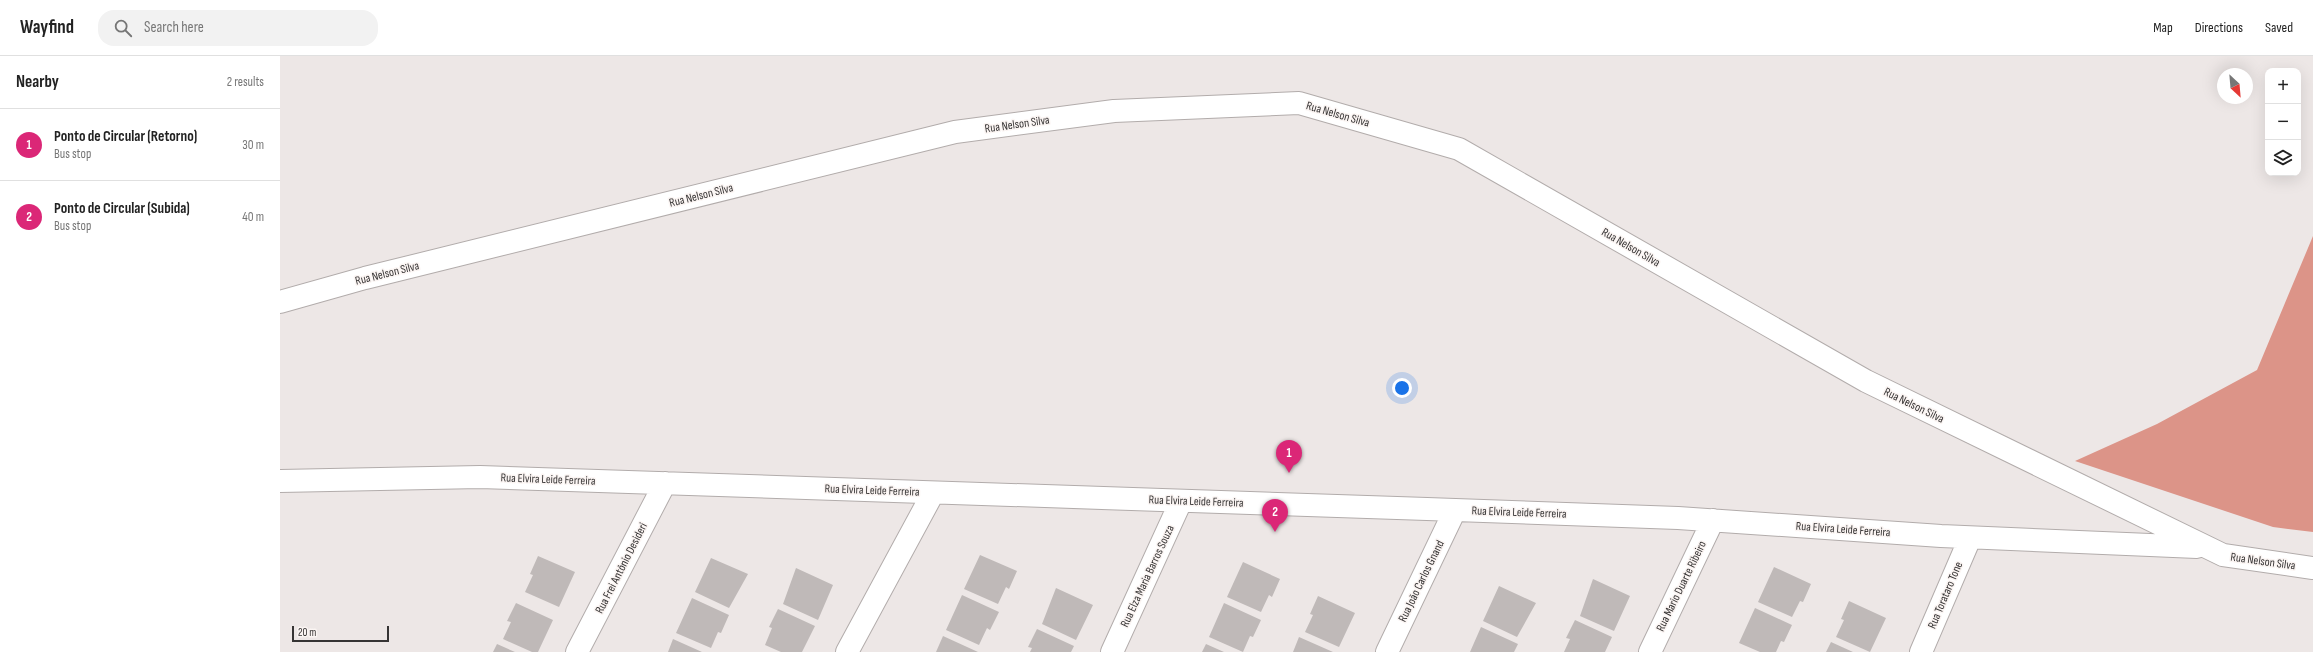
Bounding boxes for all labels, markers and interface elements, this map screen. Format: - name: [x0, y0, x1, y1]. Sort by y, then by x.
- search box: [98, 10, 378, 46]
- text: Wayfind: [20, 16, 74, 39]
- icon: search: [112, 17, 134, 39]
- text: Search here: [144, 18, 204, 37]
- text: Map: [2153, 19, 2173, 36]
- text: Directions: [2195, 19, 2243, 36]
- text: Saved: [2265, 19, 2293, 36]
- north arrow: [2217, 68, 2253, 104]
- map controls: [2265, 68, 2301, 176]
- button: +: [2265, 68, 2301, 104]
- text: Nearby: [16, 72, 59, 92]
- text: 2 results: [227, 74, 264, 90]
- street label: Rua Nelson Silva: [1304, 98, 1372, 131]
- button: −: [2265, 104, 2301, 140]
- street label: Rua Nelson Silva: [984, 112, 1051, 136]
- text: Ponto de Circular (Retorno): [54, 127, 197, 146]
- text: 1: [26, 137, 32, 153]
- text: 30 m: [242, 137, 264, 153]
- button: layers: [2265, 140, 2301, 176]
- text: Bus stop: [54, 146, 91, 162]
- street label: Rua Nelson Silva: [668, 180, 735, 211]
- text: Ponto de Circular (Subida): [54, 199, 190, 218]
- text: 2: [26, 209, 32, 225]
- text: 40 m: [242, 209, 264, 225]
- text: Bus stop: [54, 218, 91, 234]
- street label: Rua Nelson Silva: [1599, 225, 1663, 270]
- street label: Rua Nelson Silva: [354, 258, 421, 289]
- your location: [1392, 378, 1412, 398]
- street label: Rua Nelson Silva: [1881, 384, 1947, 427]
- pin: 1: [1276, 440, 1302, 473]
- street label: Rua Elvira Leide Ferreira: [500, 470, 596, 489]
- street label: Rua Elvira Leide Ferreira: [824, 481, 920, 500]
- street label: Rua Elvira Leide Ferreira: [1148, 492, 1244, 511]
- pin: 2: [1262, 499, 1288, 532]
- street label: Rua Elvira Leide Ferreira: [1471, 503, 1567, 522]
- street label: Rua Elvira Leide Ferreira: [1795, 519, 1891, 540]
- street label: Rua Frei Antônio Desideri: [592, 520, 651, 616]
- street label: Rua Elza Maria Barros Souza: [1117, 522, 1178, 630]
- street label: Rua João Carlos Gnand: [1395, 538, 1448, 625]
- street label: Rua Mario Duarte Ribeiro: [1653, 538, 1710, 634]
- street label: Rua Nelson Silva: [2230, 550, 2297, 574]
- street label: Rua Torataro Tone: [1925, 559, 1966, 631]
- scale bar: [292, 624, 389, 643]
- text: 20 m: [298, 626, 316, 639]

